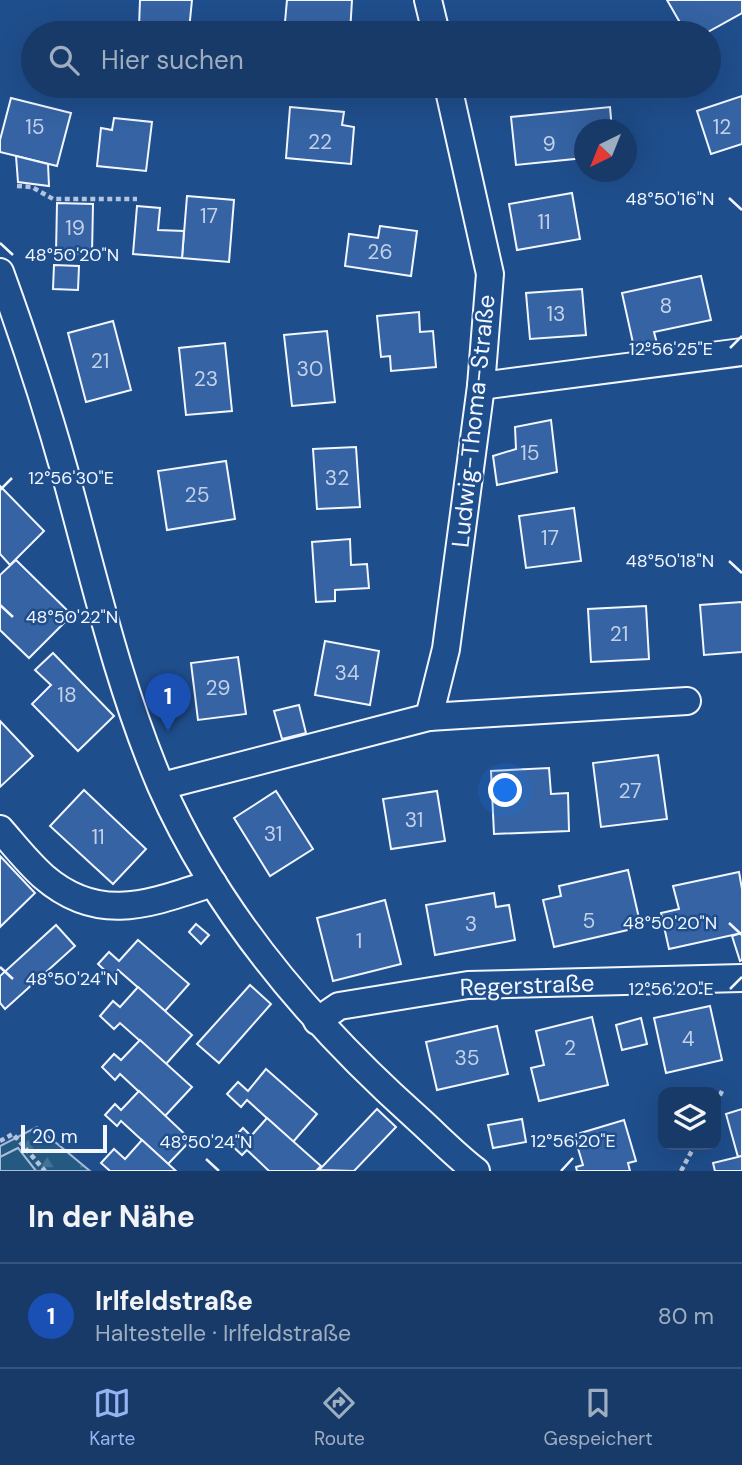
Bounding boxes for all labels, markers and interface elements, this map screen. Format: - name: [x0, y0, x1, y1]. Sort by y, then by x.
- search box: [21, 21, 721, 98]
- icon: search: [45, 41, 83, 79]
- text: Hier suchen: [101, 43, 244, 77]
- house number: 15: [25, 113, 45, 141]
- house number: 12: [713, 113, 731, 141]
- north arrow: [574, 119, 637, 182]
- house number: 22: [308, 128, 332, 156]
- house number: 9: [542, 130, 556, 158]
- text: 48°50'16"N: [626, 187, 714, 211]
- house number: 17: [200, 202, 218, 230]
- house number: 11: [537, 208, 551, 236]
- house number: 19: [65, 214, 85, 242]
- house number: 26: [367, 238, 393, 266]
- text: 48°50'20"N: [25, 243, 119, 267]
- house number: 8: [660, 292, 672, 320]
- street label: Ludwig-Thoma-Straße: [444, 293, 502, 549]
- house number: 13: [547, 300, 565, 328]
- text: 12°56'25"E: [629, 337, 713, 361]
- house number: 21: [91, 347, 109, 375]
- house number: 30: [297, 355, 323, 383]
- house number: 23: [194, 365, 218, 393]
- house number: 15: [520, 439, 540, 467]
- house number: 32: [325, 464, 349, 492]
- text: 12°56'30"E: [28, 466, 114, 490]
- house number: 25: [185, 481, 209, 509]
- house number: 17: [541, 524, 559, 552]
- text: 48°50'18"N: [626, 549, 714, 573]
- text: 48°50'22"N: [26, 605, 118, 629]
- house number: 21: [610, 620, 628, 648]
- house number: 34: [334, 659, 360, 687]
- pin: 1: [145, 673, 191, 731]
- house number: 29: [205, 674, 231, 702]
- house number: 18: [57, 681, 77, 709]
- your location: [488, 773, 522, 807]
- house number: 27: [619, 777, 641, 805]
- house number: 31: [405, 806, 423, 834]
- house number: 31: [264, 820, 282, 848]
- house number: 11: [91, 823, 105, 851]
- house number: 5: [583, 907, 595, 935]
- house number: 3: [465, 910, 477, 938]
- text: 48°50'20"N: [623, 911, 717, 935]
- house number: 1: [356, 927, 362, 955]
- text: 48°50'24"N: [26, 967, 118, 991]
- street label: Regerstraße: [459, 967, 595, 1003]
- text: 12°56'20"E: [628, 977, 714, 1001]
- house number: 4: [682, 1025, 695, 1053]
- house number: 2: [564, 1034, 576, 1062]
- house number: 35: [454, 1044, 480, 1072]
- map controls: [658, 1087, 721, 1150]
- button: layers: [658, 1087, 721, 1150]
- scale bar: [21, 1122, 107, 1154]
- text: 20 m: [32, 1124, 78, 1149]
- text: 12°56'20"E: [530, 1129, 616, 1153]
- text: 48°50'24"N: [160, 1130, 252, 1154]
- text: In der Nähe: [28, 1197, 195, 1236]
- text: Irlfeldstraße: [95, 1284, 253, 1318]
- text: 1: [47, 1301, 55, 1331]
- text: 80 m: [658, 1301, 714, 1331]
- text: Haltestelle · Irlfeldstraße: [95, 1318, 351, 1348]
- tab: Karte: [89, 1384, 135, 1451]
- tab: Route: [314, 1384, 365, 1451]
- tab: Gespeichert: [544, 1384, 653, 1451]

